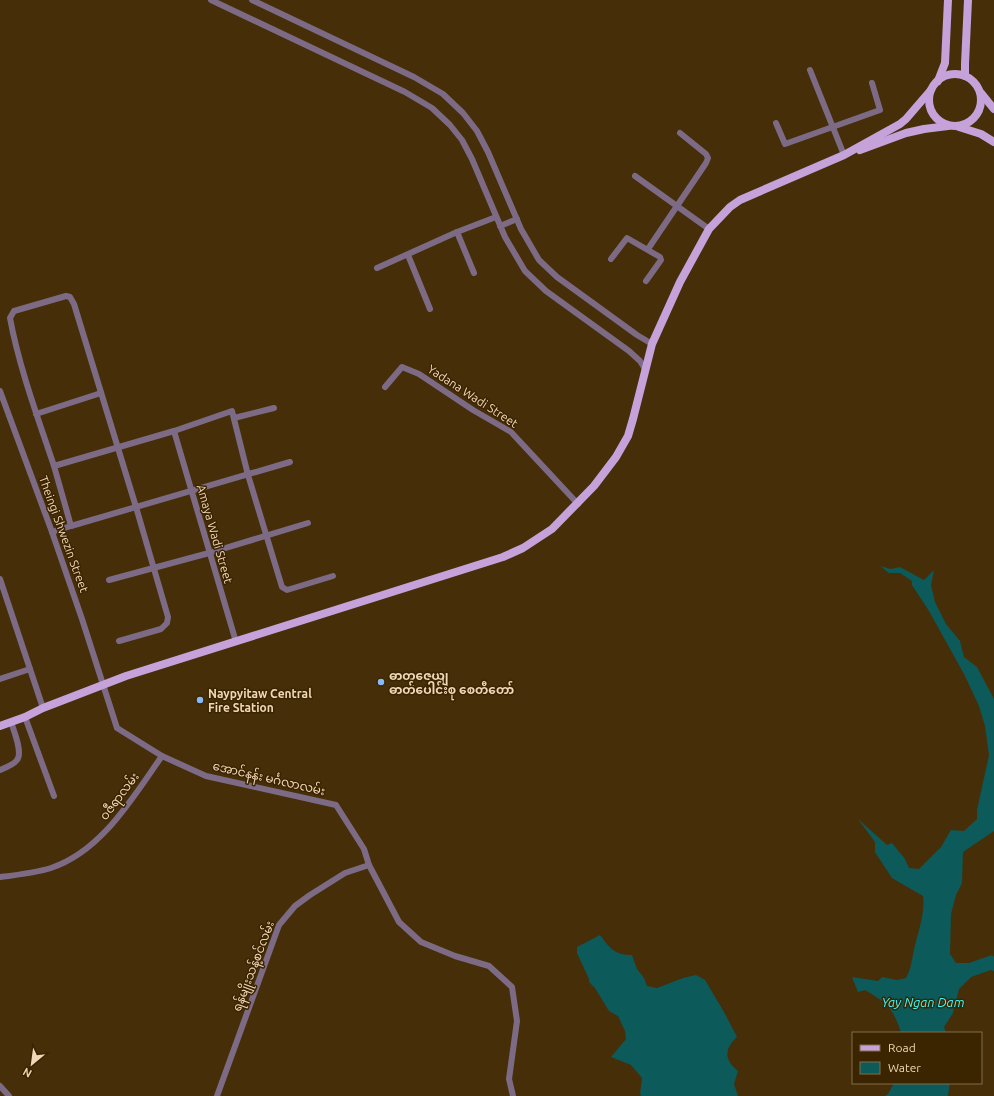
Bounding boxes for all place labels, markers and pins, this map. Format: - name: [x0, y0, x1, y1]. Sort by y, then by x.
- place label: ဓာတုဇေယျ ဓာတ်ပေါင်းစု စေတီတော်: [389, 669, 514, 701]
- marker: ဓာတုဇေယျ ဓာတ်ပေါင်းစု စေတီတော်: [376, 677, 386, 687]
- place label: Naypyitaw Central Fire Station: [208, 687, 312, 714]
- marker: Naypyitaw Central Fire Station: [195, 695, 205, 705]

